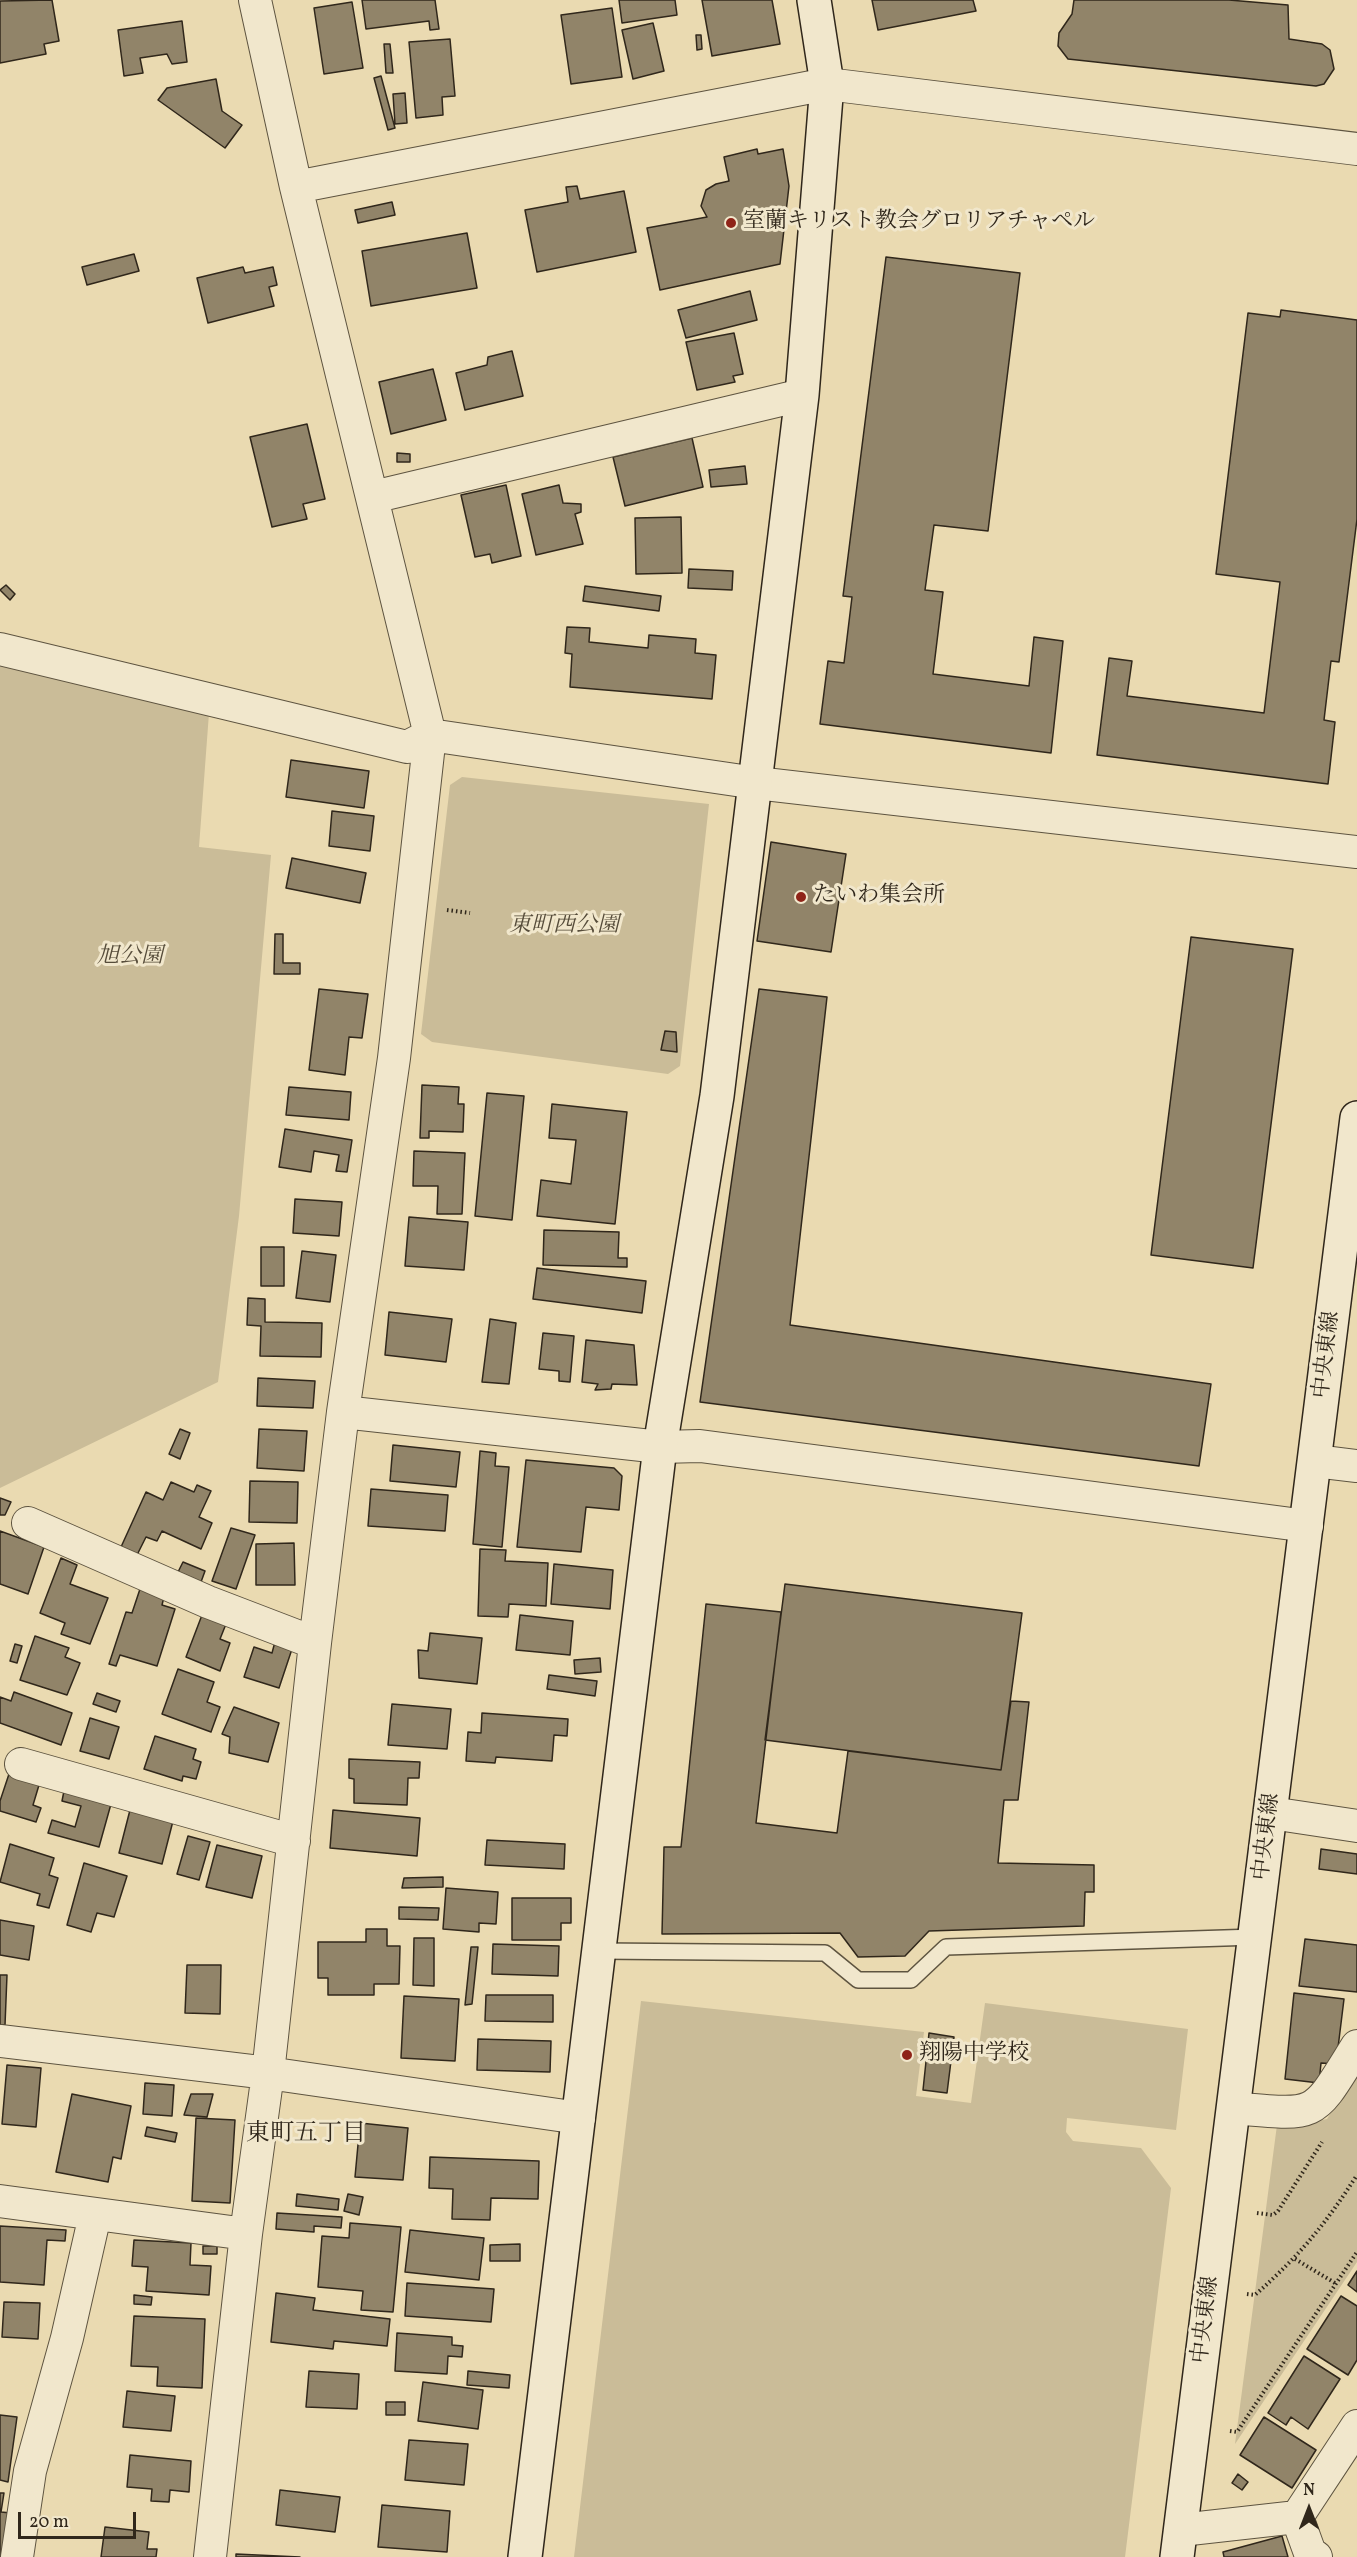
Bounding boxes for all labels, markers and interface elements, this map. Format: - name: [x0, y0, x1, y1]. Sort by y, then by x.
- place label: 室蘭キリスト教会グロリアチャペル: [743, 210, 1095, 236]
- marker: 室蘭キリスト教会グロリアチャペル: [724, 216, 738, 230]
- place label: たいわ集会所: [813, 884, 945, 910]
- marker: たいわ集会所: [794, 890, 808, 904]
- park label: 東町西公園: [509, 914, 619, 940]
- park label: 旭公園: [97, 945, 163, 971]
- street label: 中央東線: [1310, 1310, 1346, 1400]
- street label: 中央東線: [1250, 1792, 1286, 1882]
- place label: 翔陽中学校: [919, 2042, 1029, 2068]
- marker: 翔陽中学校: [900, 2048, 914, 2062]
- district label: 東町五丁目: [246, 2122, 366, 2150]
- street label: 中央東線: [1189, 2275, 1225, 2365]
- north arrow: [1279, 2479, 1339, 2539]
- text: N: [1303, 2480, 1315, 2502]
- scale bar: [21, 2500, 140, 2538]
- text: 20 m: [29, 2510, 69, 2535]

